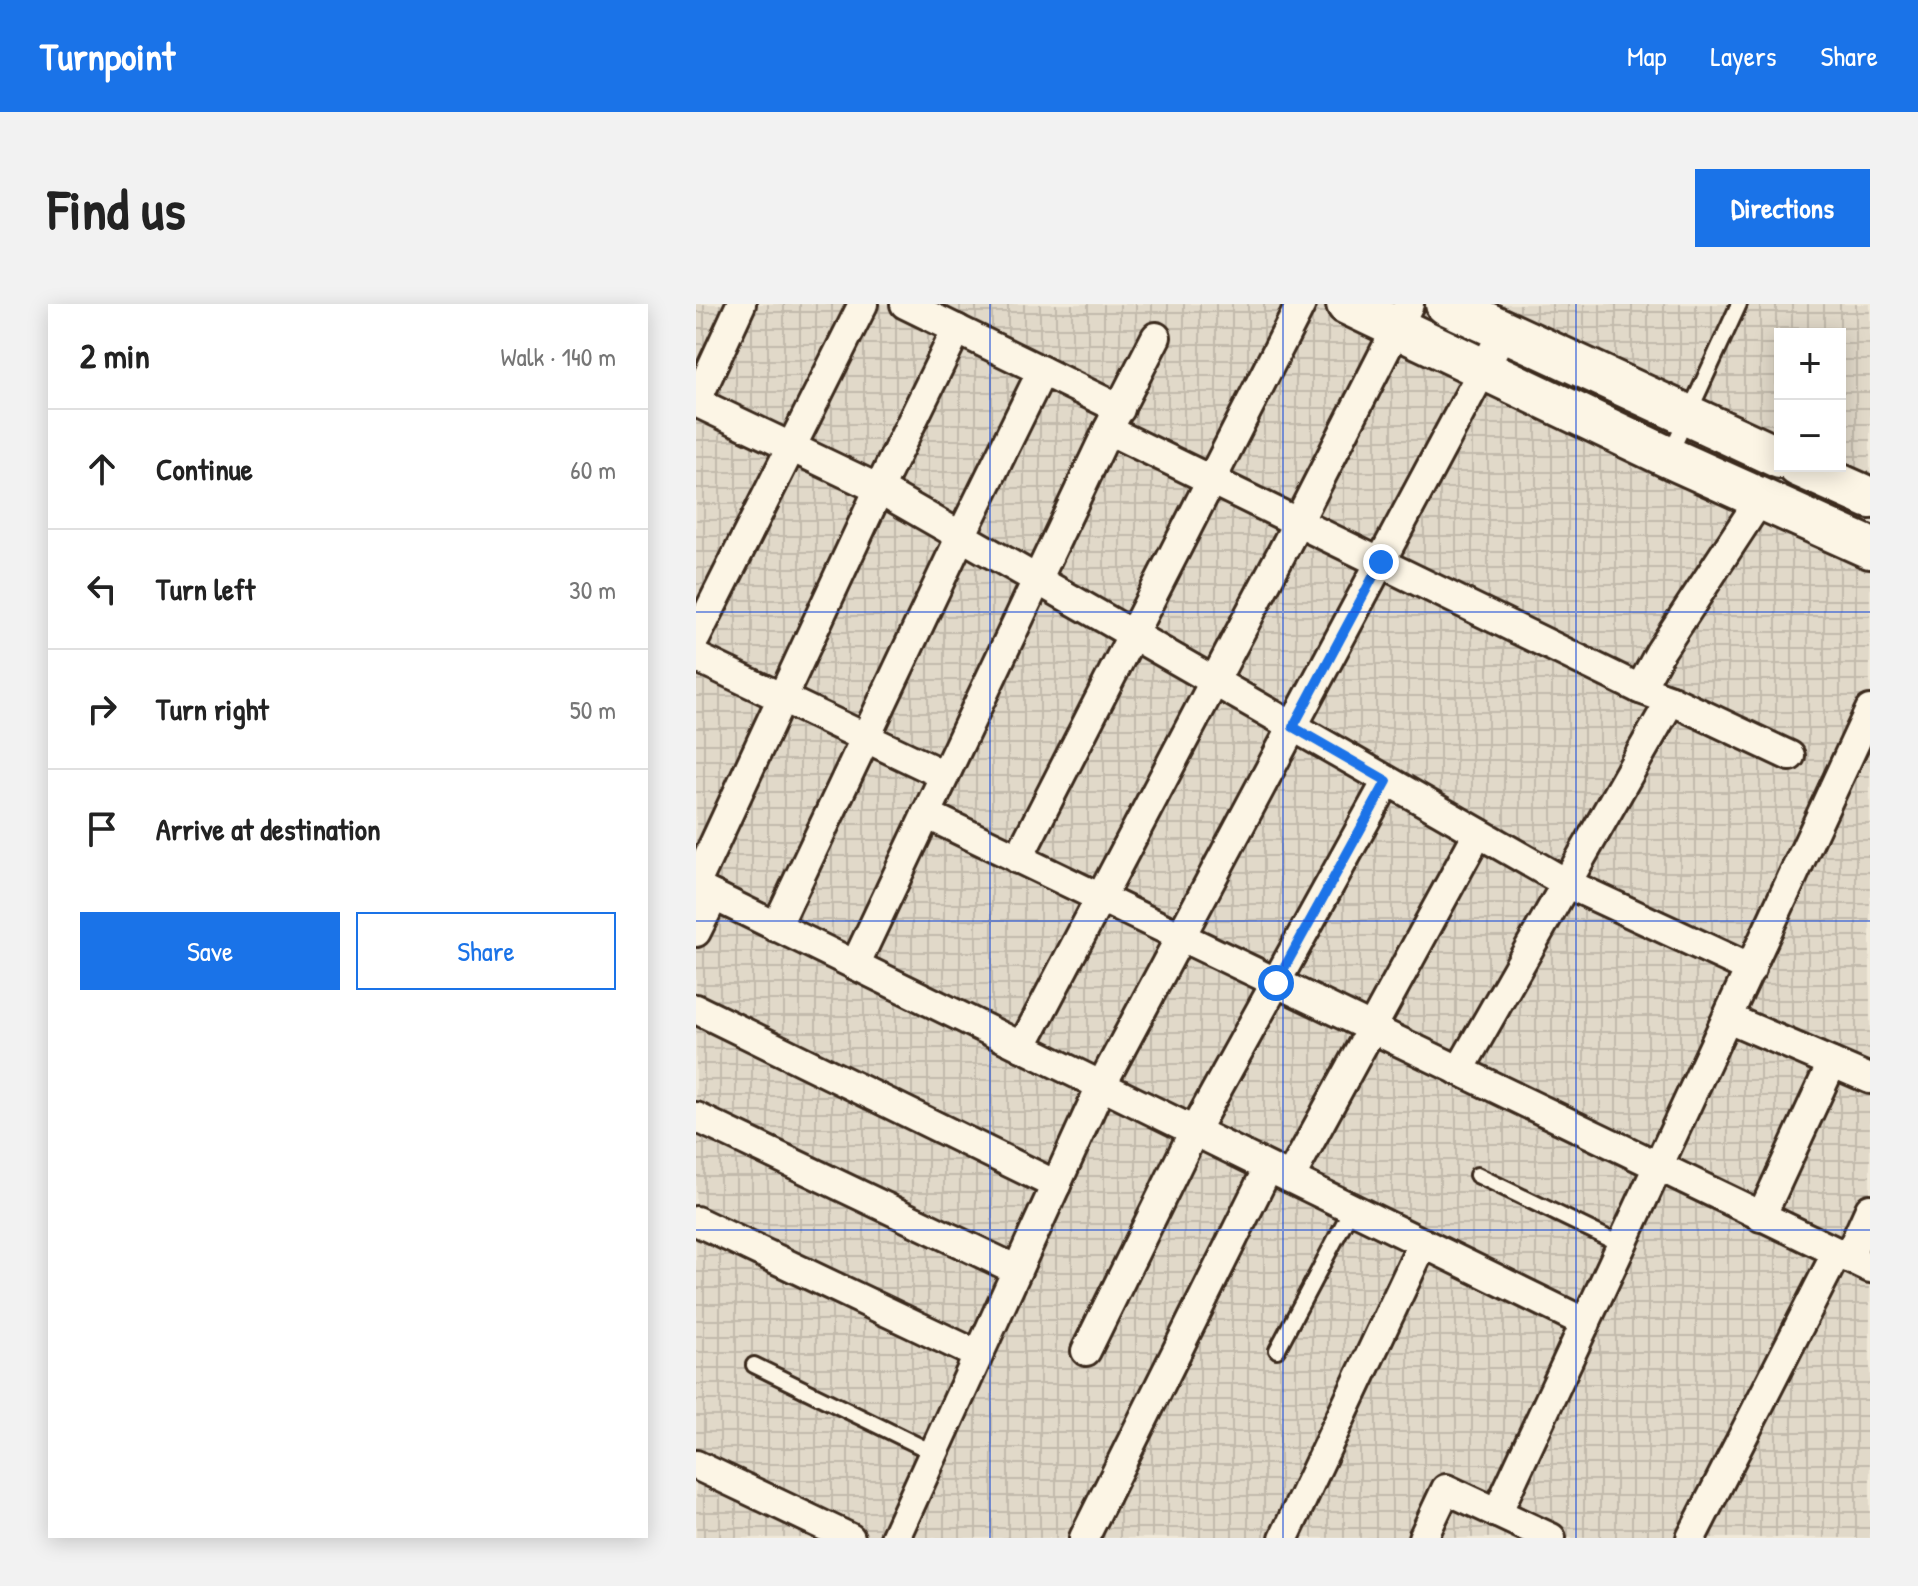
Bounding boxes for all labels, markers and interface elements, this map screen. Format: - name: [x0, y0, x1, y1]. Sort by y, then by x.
- text: Turnpoint: [40, 30, 175, 82]
- text: Map: [1627, 37, 1667, 75]
- text: Layers: [1711, 37, 1776, 75]
- text: Share: [1820, 37, 1878, 75]
- button: Directions: [1695, 169, 1870, 247]
- text: Find us: [48, 171, 186, 246]
- map controls: [1774, 328, 1846, 472]
- button: +: [1774, 328, 1846, 400]
- text: 2 min: [80, 333, 150, 379]
- text: Walk · 140 m: [500, 339, 616, 374]
- button: −: [1774, 400, 1846, 472]
- icon: ahead: [80, 447, 124, 491]
- text: Continue: [156, 449, 253, 489]
- text: 60 m: [570, 452, 616, 487]
- route end: [1363, 544, 1399, 580]
- icon: left: [80, 567, 124, 611]
- text: Turn left: [156, 569, 255, 609]
- text: 30 m: [569, 572, 616, 607]
- icon: right: [80, 687, 124, 731]
- text: Turn right: [156, 689, 269, 729]
- text: 50 m: [570, 692, 616, 727]
- icon: arrive: [80, 807, 124, 851]
- text: Arrive at destination: [156, 809, 381, 849]
- button: Save: [80, 912, 340, 990]
- button: Share: [356, 912, 616, 990]
- route start: [1258, 965, 1294, 1001]

